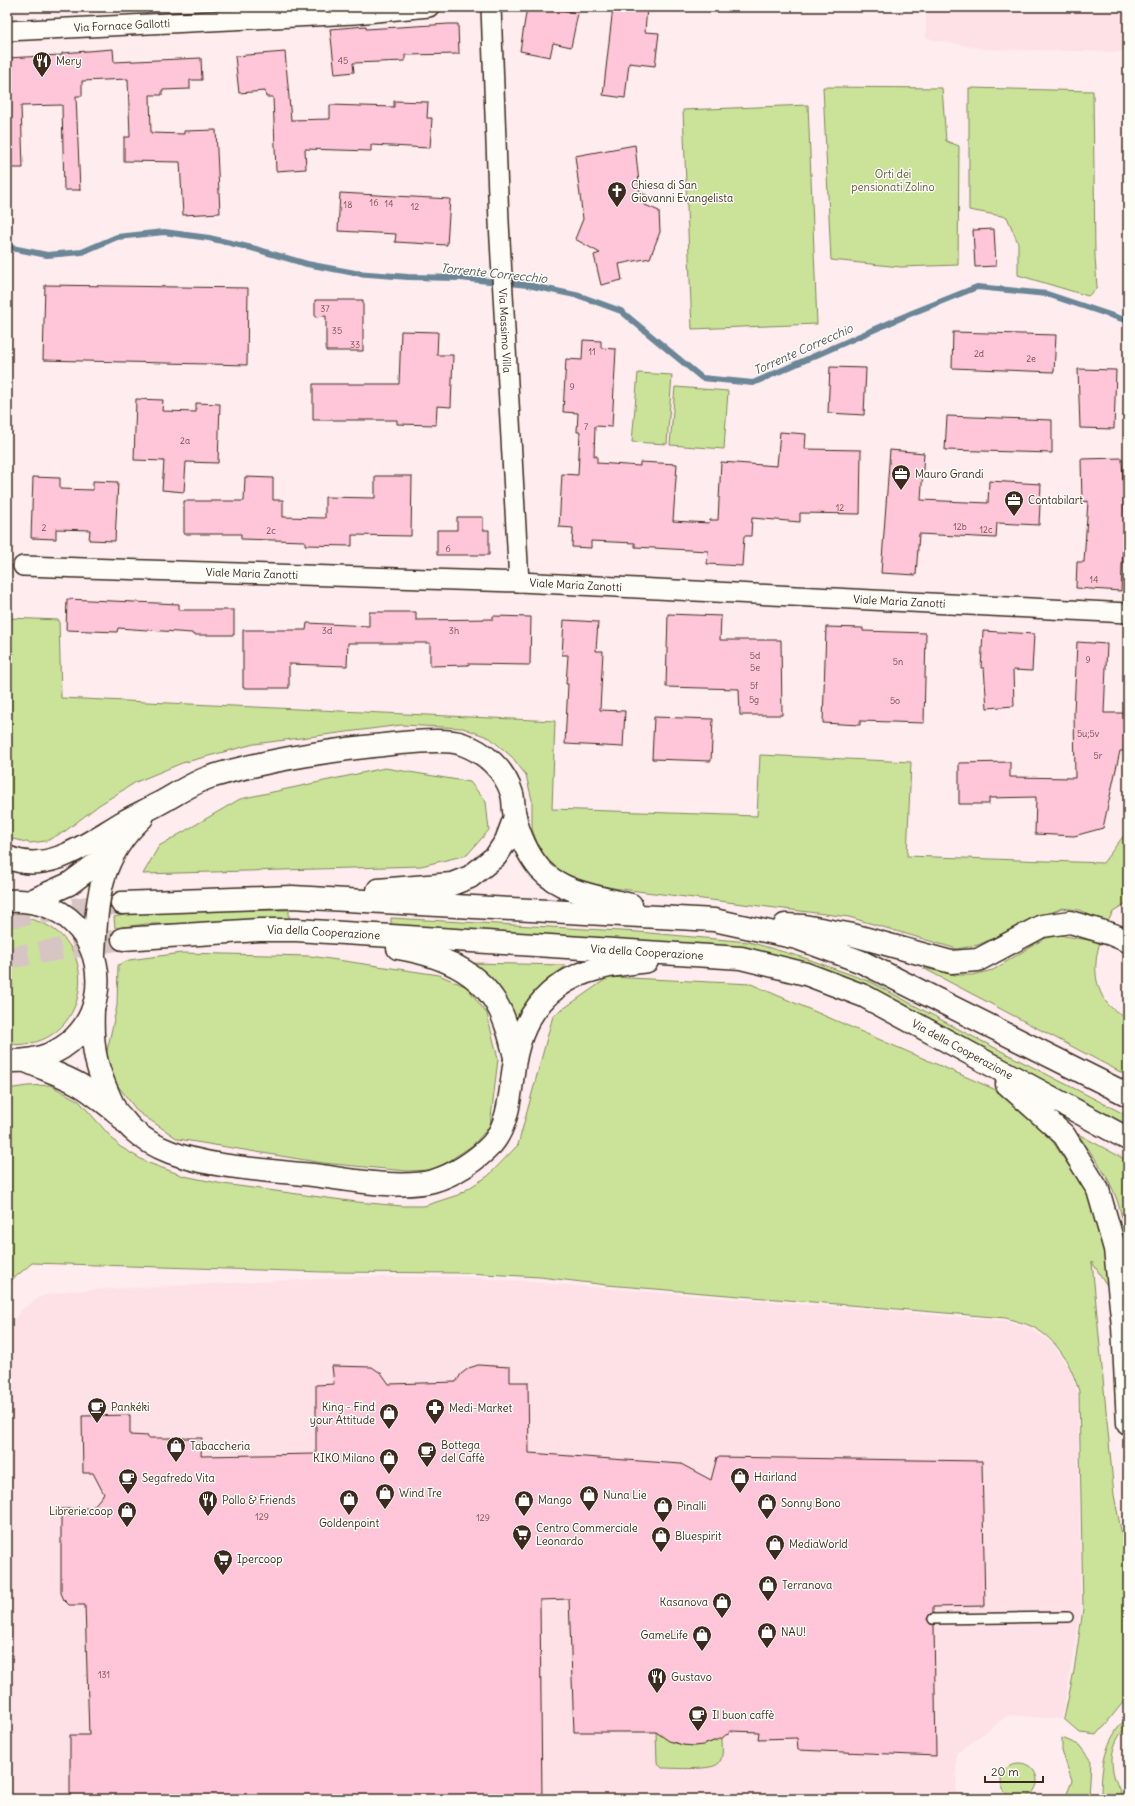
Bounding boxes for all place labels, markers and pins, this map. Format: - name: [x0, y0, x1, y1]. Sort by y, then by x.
- restaurant icon: Mery: [31, 50, 53, 78]
- place label: Mery: [56, 54, 82, 68]
- place label: Chiesa di San Giovanni Evangelista: [631, 178, 733, 205]
- church icon: Chiesa di San Giovanni Evangelista: [606, 180, 628, 208]
- office icon: Mauro Grandi: [890, 463, 912, 491]
- place label: Mauro Grandi: [915, 467, 984, 481]
- office icon: Contabilart: [1003, 489, 1025, 517]
- place label: Contabilart: [1028, 493, 1083, 507]
- cafe icon: Pankéki: [86, 1396, 108, 1424]
- pharmacy icon: Medi-Market: [424, 1397, 446, 1425]
- place label: Pankéki: [111, 1400, 150, 1414]
- place label: King - Find your Attitude: [310, 1400, 376, 1427]
- place label: Medi-Market: [449, 1401, 512, 1415]
- shop icon: King - Find your Attitude: [378, 1402, 400, 1430]
- shop icon: Tabaccheria: [165, 1435, 187, 1463]
- place label: Bottega del Caffè: [441, 1438, 485, 1465]
- place label: Tabaccheria: [190, 1439, 250, 1453]
- cafe icon: Bottega del Caffè: [416, 1440, 438, 1468]
- shop icon: KIKO Milano: [378, 1447, 400, 1475]
- place label: KIKO Milano: [313, 1451, 375, 1465]
- shop icon: Hairland: [729, 1466, 751, 1494]
- cafe icon: Segafredo Vita: [117, 1467, 139, 1495]
- place label: Hairland: [754, 1470, 797, 1484]
- place label: Segafredo Vita: [142, 1471, 215, 1485]
- shop icon: Wind Tre: [374, 1482, 396, 1510]
- shop icon: Nuna Lie: [578, 1484, 600, 1512]
- place label: Wind Tre: [399, 1486, 442, 1500]
- shop icon: Goldenpoint: [338, 1488, 360, 1516]
- place label: Nuna Lie: [603, 1488, 647, 1502]
- restaurant icon: Pollo & Friends: [197, 1489, 219, 1517]
- shop icon: Mango: [513, 1489, 535, 1517]
- shop icon: Sonny Bono: [756, 1492, 778, 1520]
- place label: Pollo & Friends: [222, 1493, 296, 1507]
- place label: Mango: [538, 1493, 572, 1507]
- shop icon: Pinalli: [652, 1495, 674, 1523]
- place label: Sonny Bono: [781, 1496, 841, 1510]
- place label: Pinalli: [677, 1499, 706, 1513]
- shop icon: Librerie.coop: [116, 1500, 138, 1528]
- place label: Librerie.coop: [49, 1504, 113, 1518]
- place label: Goldenpoint: [319, 1516, 379, 1530]
- place label: Centro Commerciale Leonardo: [536, 1521, 638, 1548]
- supermarket icon: Centro Commerciale Leonardo: [511, 1523, 533, 1551]
- shop icon: Bluespirit: [650, 1525, 672, 1553]
- place label: Bluespirit: [675, 1529, 722, 1543]
- shop icon: MediaWorld: [764, 1533, 786, 1561]
- place label: MediaWorld: [789, 1537, 848, 1551]
- supermarket icon: Ipercoop: [212, 1548, 234, 1576]
- place label: Ipercoop: [237, 1552, 282, 1566]
- shop icon: Terranova: [757, 1574, 779, 1602]
- place label: Terranova: [782, 1578, 832, 1592]
- shop icon: Kasanova: [711, 1591, 733, 1619]
- place label: Kasanova: [660, 1595, 708, 1609]
- shop icon: NAU!: [756, 1621, 778, 1649]
- shop icon: GameLife: [691, 1624, 713, 1652]
- place label: NAU!: [781, 1625, 806, 1639]
- place label: GameLife: [641, 1628, 688, 1642]
- restaurant icon: Gustavo: [646, 1666, 668, 1694]
- place label: Gustavo: [671, 1670, 712, 1684]
- cafe icon: Il buon caffè: [687, 1704, 709, 1732]
- place label: Il buon caffè: [712, 1708, 774, 1722]

